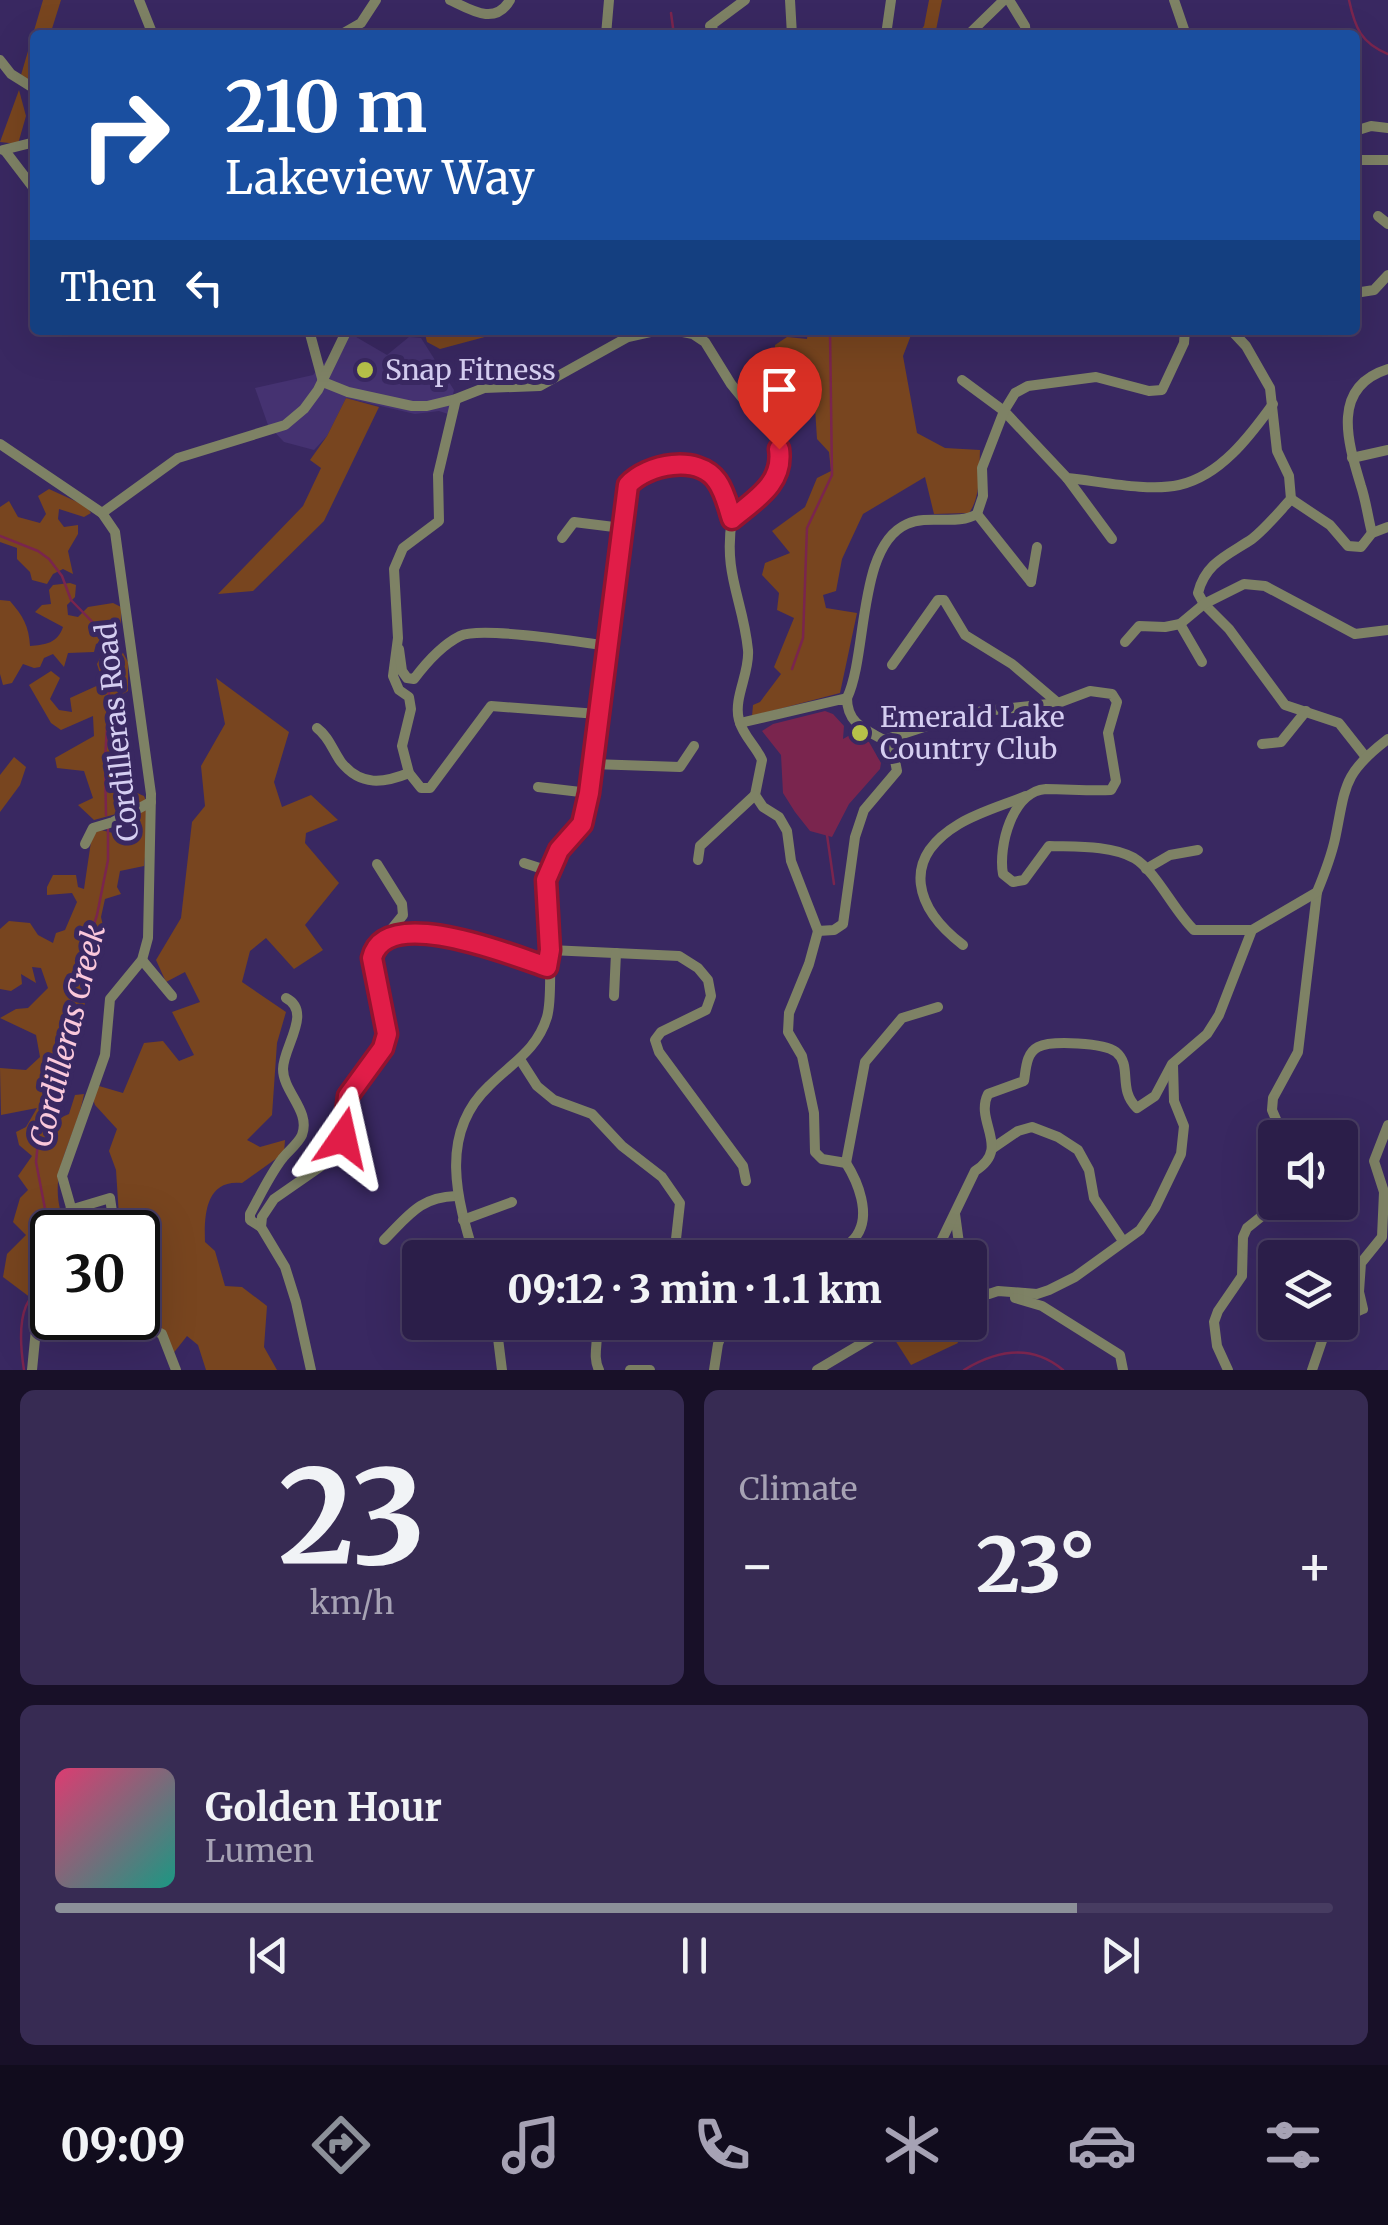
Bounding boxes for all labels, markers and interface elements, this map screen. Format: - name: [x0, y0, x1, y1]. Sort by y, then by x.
- text: 210 m: [225, 63, 427, 151]
- icon: right: [60, 70, 190, 200]
- text: Lakeview Way: [225, 150, 535, 206]
- icon: left: [177, 260, 232, 315]
- text: Then: [60, 264, 157, 311]
- pin: [737, 347, 822, 450]
- place label: Snap Fitness: [385, 352, 556, 388]
- marker: Snap Fitness: [354, 359, 376, 381]
- icon: arrive: [752, 362, 807, 417]
- street label: Cordilleras Road: [88, 621, 146, 843]
- place label: Emerald Lake Country Club: [880, 699, 1065, 767]
- marker: Emerald Lake Country Club: [849, 722, 871, 744]
- water label: Cordilleras Creek: [21, 920, 113, 1151]
- position arrow: [291, 1086, 395, 1190]
- map controls: [1258, 1120, 1358, 1340]
- button: sound: [1258, 1120, 1358, 1220]
- speed limit sign: 30: [30, 1210, 160, 1340]
- button: layers: [1258, 1240, 1358, 1340]
- text: 09:12 · 3 min · 1.1 km: [507, 1266, 882, 1313]
- text: 23: [278, 1436, 426, 1599]
- text: Climate: [739, 1469, 857, 1509]
- text: 23°: [976, 1518, 1096, 1612]
- text: −: [739, 1531, 776, 1600]
- text: +: [1296, 1531, 1333, 1600]
- text: km/h: [310, 1583, 394, 1623]
- text: Golden Hour: [205, 1784, 442, 1831]
- text: Lumen: [205, 1831, 314, 1871]
- icon: previous: [241, 1928, 296, 1983]
- icon: pause: [667, 1928, 722, 1983]
- icon: next: [1093, 1928, 1148, 1983]
- icon: directions: [306, 2110, 376, 2180]
- icon: music: [496, 2110, 566, 2180]
- icon: phone: [687, 2110, 757, 2180]
- icon: climate: [877, 2110, 947, 2180]
- icon: car: [1067, 2110, 1137, 2180]
- icon: filters: [1258, 2110, 1328, 2180]
- text: 09:09: [60, 2117, 186, 2173]

